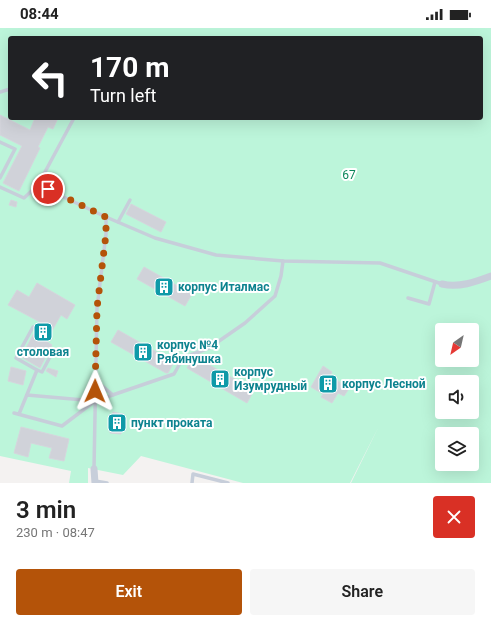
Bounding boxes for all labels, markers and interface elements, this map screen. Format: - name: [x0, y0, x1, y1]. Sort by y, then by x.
- text: 08:44: [20, 5, 59, 23]
- text: 170 m: [90, 51, 169, 84]
- icon: left: [24, 52, 76, 104]
- text: Turn left: [90, 85, 156, 106]
- park label: 67: [342, 168, 356, 182]
- pin: [31, 172, 65, 206]
- icon: arrive: [37, 178, 59, 200]
- building icon: корпус Италмас: [153, 276, 175, 298]
- place label: корпус Италмас: [178, 280, 269, 294]
- building icon: столовая: [32, 321, 54, 343]
- north arrow: [435, 323, 479, 367]
- map controls: [435, 323, 479, 471]
- place label: корпус №4 Рябинушка: [157, 338, 221, 366]
- building icon: корпус №4 Рябинушка: [132, 341, 154, 363]
- place label: столовая: [17, 345, 69, 359]
- place label: корпус Изумрудный: [234, 365, 307, 393]
- building icon: корпус Изумрудный: [209, 368, 231, 390]
- position arrow: [74, 370, 116, 412]
- building icon: корпус Лесной: [317, 373, 339, 395]
- button: sound: [435, 375, 479, 419]
- place label: корпус Лесной: [342, 377, 426, 391]
- building icon: пункт проката: [106, 412, 128, 434]
- place label: пункт проката: [131, 416, 213, 430]
- button: layers: [435, 427, 479, 471]
- text: 3 min: [16, 496, 76, 524]
- button: close: [433, 496, 475, 538]
- text: 230 m · 08:47: [16, 525, 95, 540]
- button: Exit: [16, 569, 242, 615]
- button: Share: [250, 569, 475, 615]

